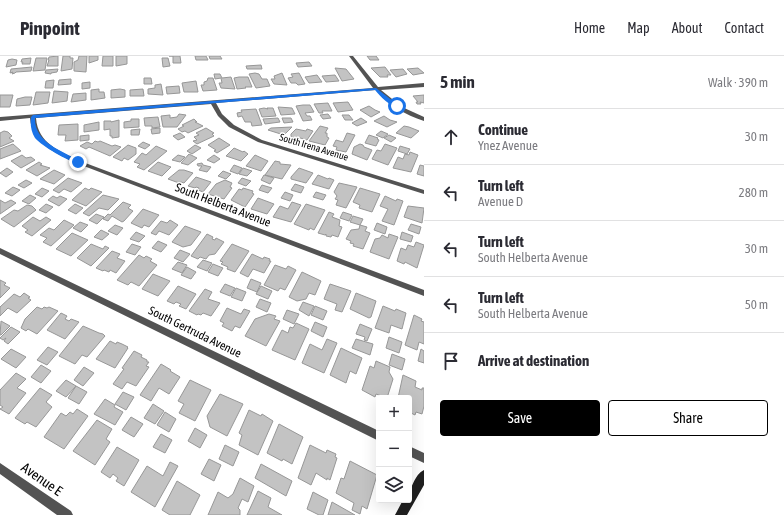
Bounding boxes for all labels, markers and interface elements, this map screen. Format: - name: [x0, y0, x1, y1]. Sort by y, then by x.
- text: Pinpoint: [20, 17, 80, 39]
- text: Home: [574, 20, 605, 36]
- text: Map: [627, 20, 650, 36]
- text: About: [672, 20, 703, 36]
- text: Contact: [725, 20, 764, 36]
- text: 5 min: [440, 72, 475, 92]
- text: Walk · 390 m: [708, 75, 768, 90]
- route start: [388, 97, 406, 115]
- text: Continue: [478, 121, 528, 138]
- icon: ahead: [440, 126, 462, 148]
- text: 30 m: [745, 129, 768, 144]
- street label: South Irena Avenue: [278, 131, 350, 163]
- text: Ynez Avenue: [478, 138, 538, 153]
- route end: [69, 153, 87, 171]
- text: Turn left: [478, 177, 524, 194]
- street label: South Helberta Avenue: [173, 180, 273, 230]
- icon: left: [440, 182, 462, 204]
- text: 280 m: [739, 185, 768, 200]
- text: Avenue D: [478, 194, 523, 209]
- text: Turn left: [478, 233, 524, 250]
- icon: left: [440, 238, 462, 260]
- text: 30 m: [745, 241, 768, 256]
- text: South Helberta Avenue: [478, 250, 588, 265]
- text: Turn left: [478, 289, 524, 306]
- icon: left: [440, 294, 462, 316]
- text: 50 m: [745, 297, 768, 312]
- street label: South Gertruda Avenue: [146, 303, 244, 361]
- text: South Helberta Avenue: [478, 306, 588, 321]
- icon: arrive: [440, 350, 462, 372]
- text: Arrive at destination: [478, 352, 589, 369]
- map controls: [376, 395, 412, 503]
- button: +: [376, 395, 412, 431]
- button: Save: [440, 400, 600, 436]
- button: Share: [608, 400, 768, 436]
- button: −: [376, 431, 412, 467]
- street label: Avenue E: [18, 459, 66, 499]
- button: layers: [376, 467, 412, 503]

